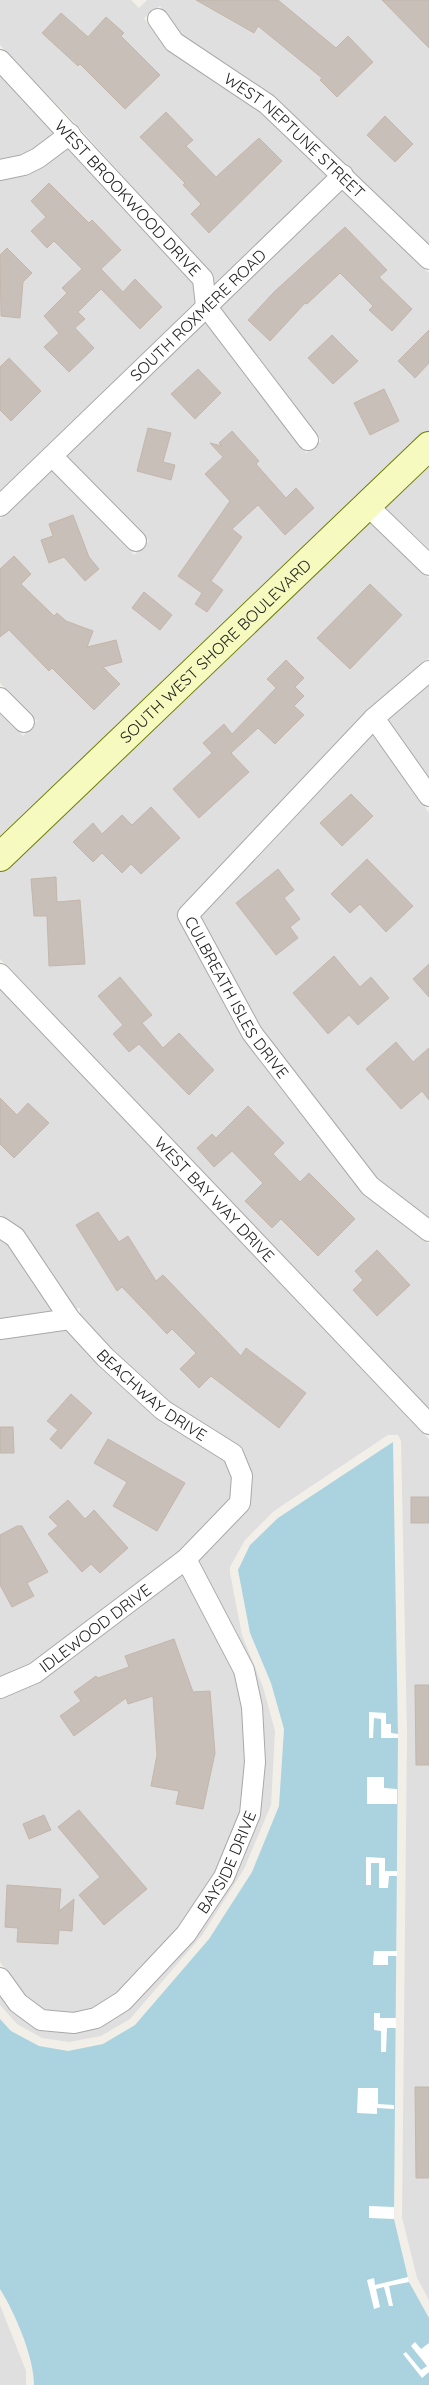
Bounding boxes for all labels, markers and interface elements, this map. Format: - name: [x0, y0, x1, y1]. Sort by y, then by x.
- street label: WEST NEPTUNE STREET: [220, 68, 369, 203]
- street label: WEST BROOKWOOD DRIVE: [51, 116, 205, 280]
- street label: SOUTH ROXMERE ROAD: [126, 245, 270, 385]
- street label: SOUTH WEST SHORE BOULEVARD: [115, 555, 315, 747]
- street label: CULBREATH ISLES DRIVE: [181, 913, 293, 1082]
- street label: WEST BAY WAY DRIVE: [150, 1132, 279, 1266]
- street label: BEACHWAY DRIVE: [93, 1345, 211, 1445]
- street label: IDLEWOOD DRIVE: [35, 1579, 155, 1677]
- street label: BAYSIDE DRIVE: [192, 1808, 260, 1917]

